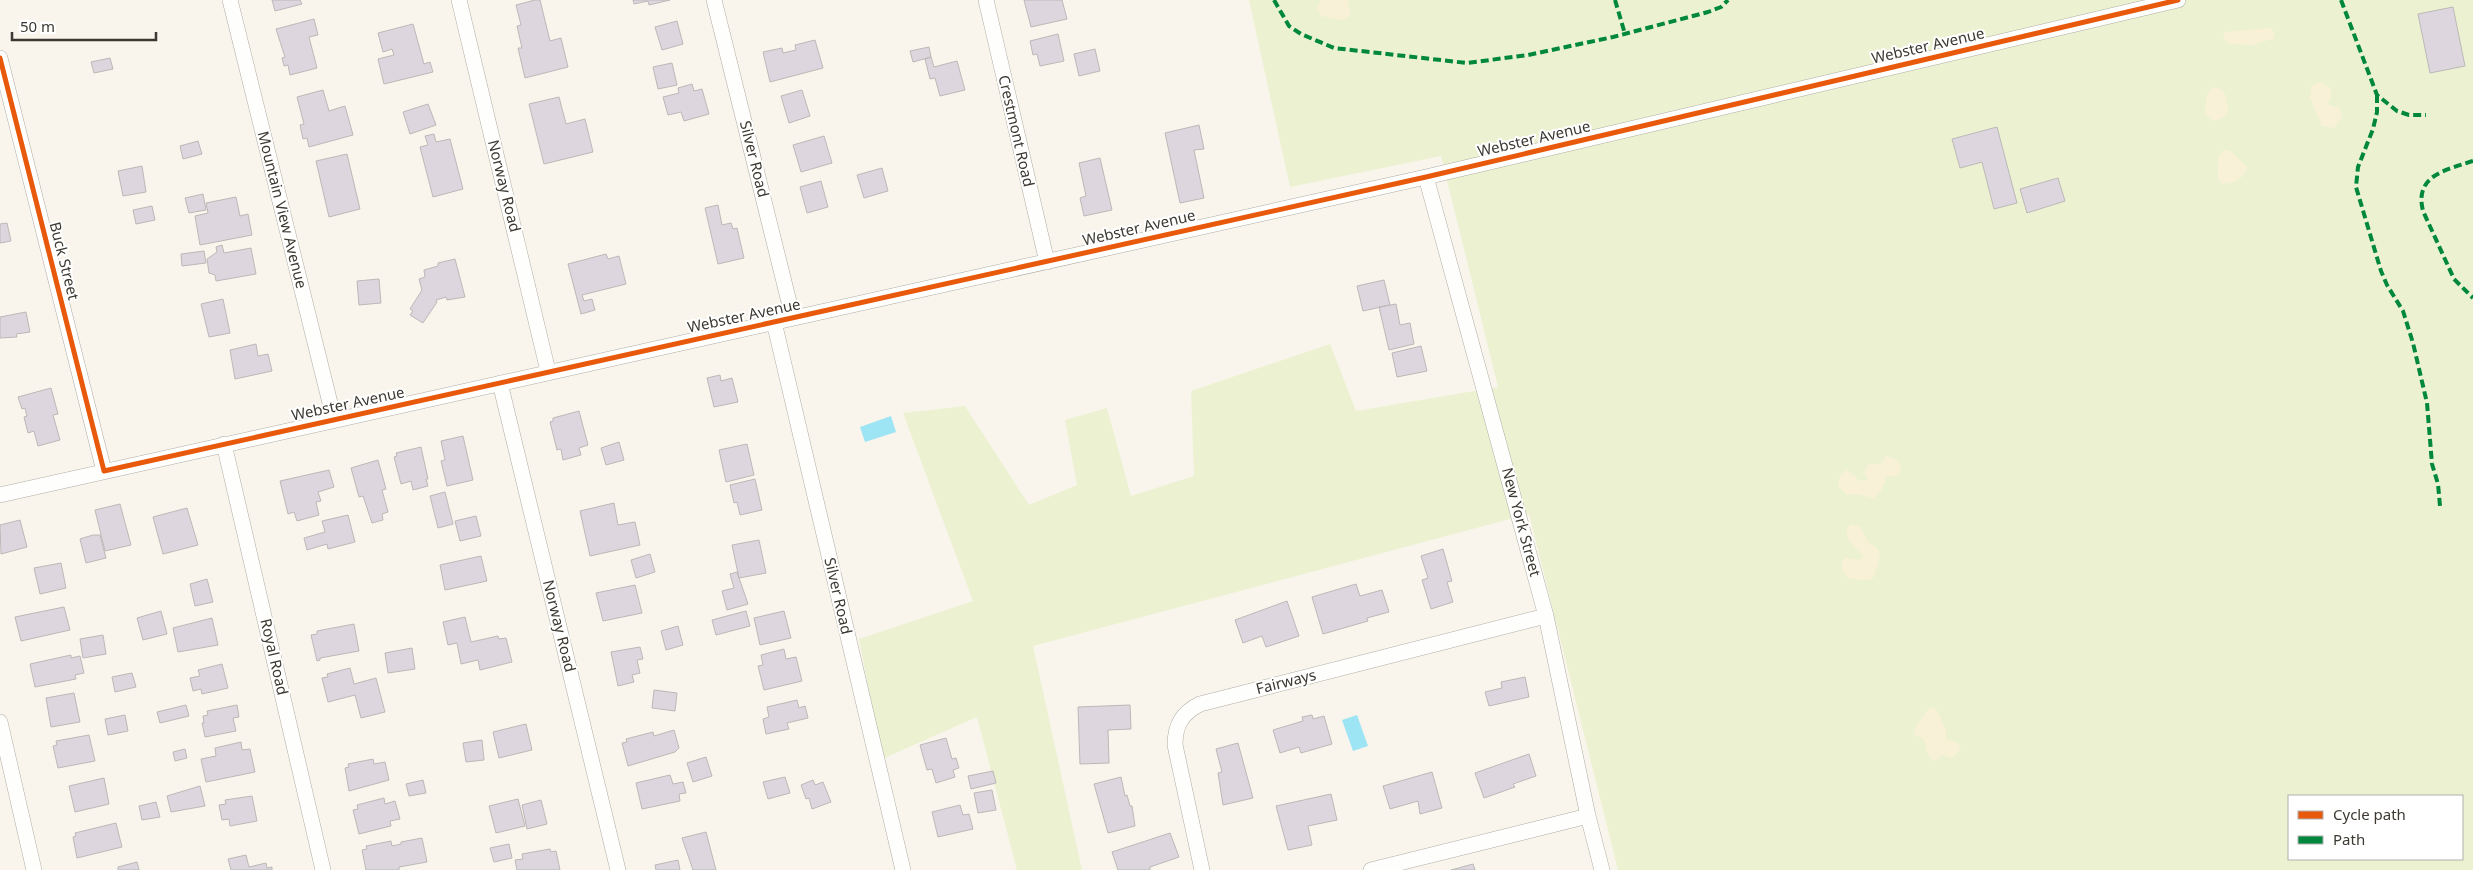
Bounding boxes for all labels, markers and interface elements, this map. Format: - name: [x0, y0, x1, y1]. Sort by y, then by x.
- scale bar: [12, 10, 156, 42]
- text: 50 m: [20, 16, 55, 36]
- street label: Webster Avenue: [1869, 22, 1986, 68]
- street label: Crestmont Road: [994, 73, 1040, 189]
- street label: Webster Avenue: [1475, 115, 1592, 161]
- street label: Silver Road: [736, 118, 774, 199]
- street label: Mountain View Avenue: [254, 129, 312, 291]
- street label: Norway Road: [484, 137, 526, 234]
- street label: Webster Avenue: [1080, 204, 1197, 250]
- street label: Buck Street: [46, 220, 84, 303]
- street label: Webster Avenue: [685, 293, 802, 337]
- street label: Webster Avenue: [289, 381, 406, 425]
- street label: New York Street: [1498, 465, 1546, 579]
- street label: Silver Road: [820, 555, 858, 636]
- street label: Norway Road: [539, 577, 581, 674]
- street label: Royal Road: [256, 617, 293, 697]
- street label: Fairways: [1254, 664, 1318, 698]
- legend: [2288, 795, 2463, 860]
- text: Cycle path: [2333, 804, 2406, 824]
- text: Path: [2333, 829, 2365, 849]

